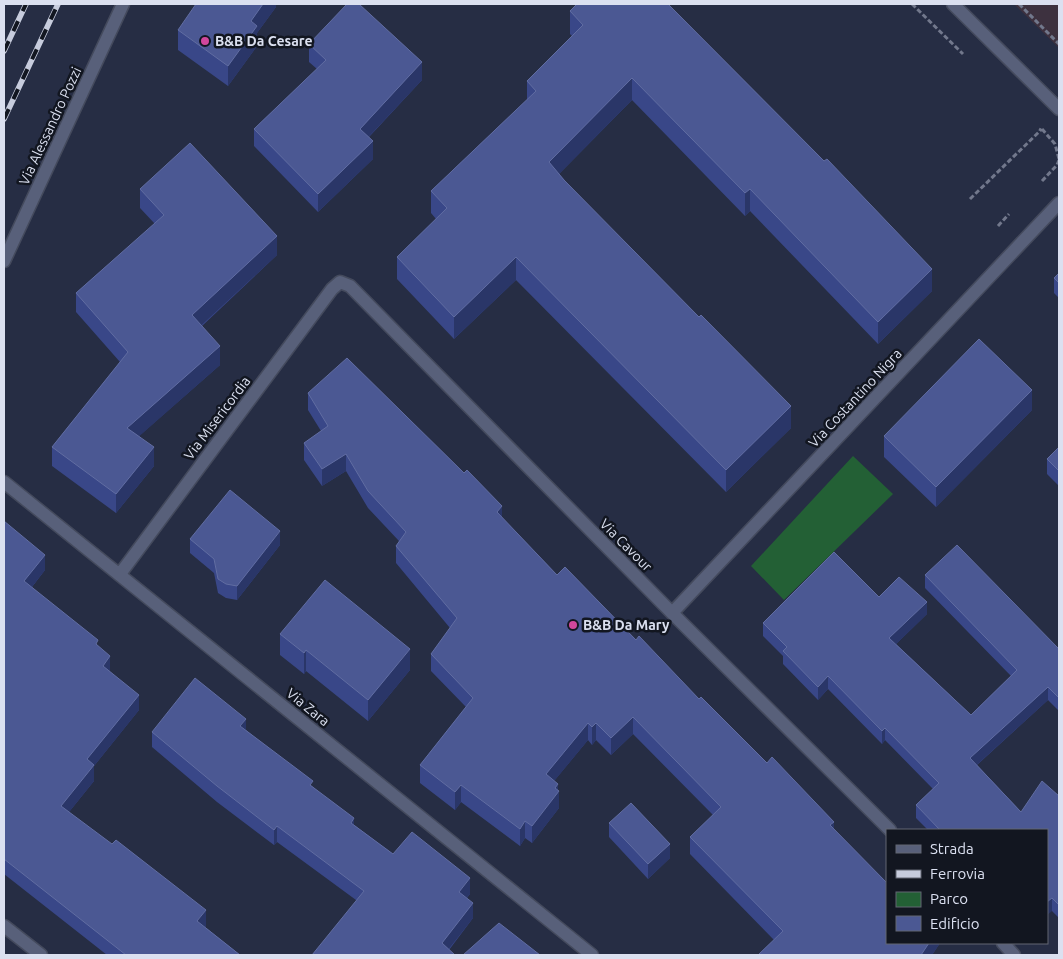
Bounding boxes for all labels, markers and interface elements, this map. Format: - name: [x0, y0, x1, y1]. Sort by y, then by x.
- place label: B&B Da Cesare: [215, 33, 313, 49]
- marker: B&B Da Cesare: [199, 35, 211, 47]
- street label: Via Alessandro Pozzi: [16, 64, 84, 188]
- street label: Via Costantino Nigra: [805, 345, 905, 451]
- street label: Via Misericordia: [181, 373, 253, 463]
- street label: Via Cavour: [597, 516, 656, 575]
- place label: B&B Da Mary: [583, 617, 670, 633]
- marker: B&B Da Mary: [567, 619, 579, 631]
- street label: Via Zara: [283, 685, 333, 729]
- legend: [886, 829, 1048, 944]
- text: Strada: [930, 840, 974, 857]
- text: Ferrovia: [930, 865, 985, 882]
- text: Parco: [930, 890, 968, 907]
- text: Edificio: [930, 915, 979, 932]

